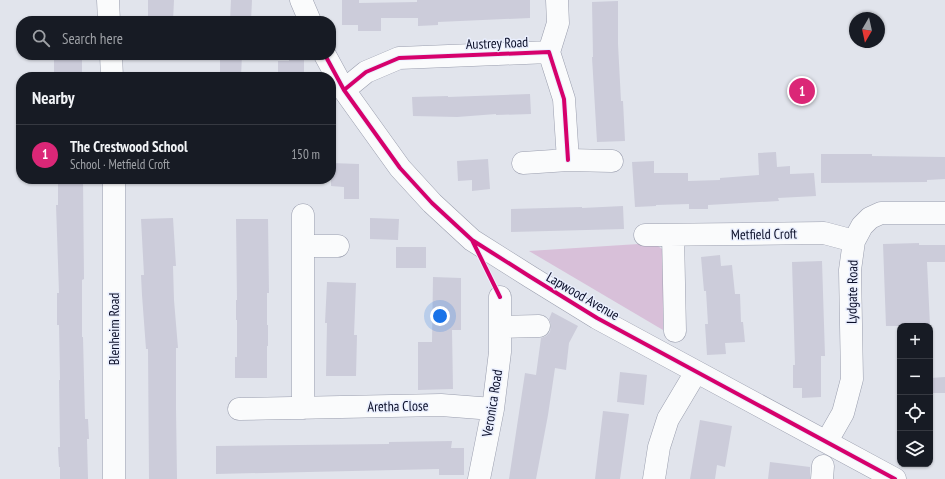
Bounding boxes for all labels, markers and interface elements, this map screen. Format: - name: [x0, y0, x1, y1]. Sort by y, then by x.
- north arrow: [849, 12, 885, 48]
- search box: [16, 16, 336, 60]
- icon: search: [30, 27, 52, 49]
- text: Search here: [62, 29, 123, 48]
- street label: Austrey Road: [466, 33, 528, 53]
- pin: 1: [789, 76, 815, 106]
- text: Nearby: [32, 87, 75, 109]
- text: The Crestwood School: [70, 137, 188, 156]
- text: 1: [42, 146, 48, 163]
- text: 150 m: [291, 146, 320, 163]
- text: School · Metfield Croft: [70, 156, 170, 173]
- street label: Metfield Croft: [731, 224, 797, 244]
- street label: Lydgate Road: [842, 260, 862, 324]
- street label: Lapwood Avenue: [543, 268, 623, 324]
- street label: Blenheim Road: [105, 293, 123, 365]
- your location: [430, 306, 450, 326]
- map controls: [897, 323, 933, 467]
- button: +: [897, 323, 933, 359]
- button: −: [897, 359, 933, 395]
- street label: Veronica Road: [478, 368, 506, 439]
- button: locate: [897, 395, 933, 431]
- street label: Aretha Close: [367, 396, 429, 416]
- button: layers: [897, 431, 933, 467]

